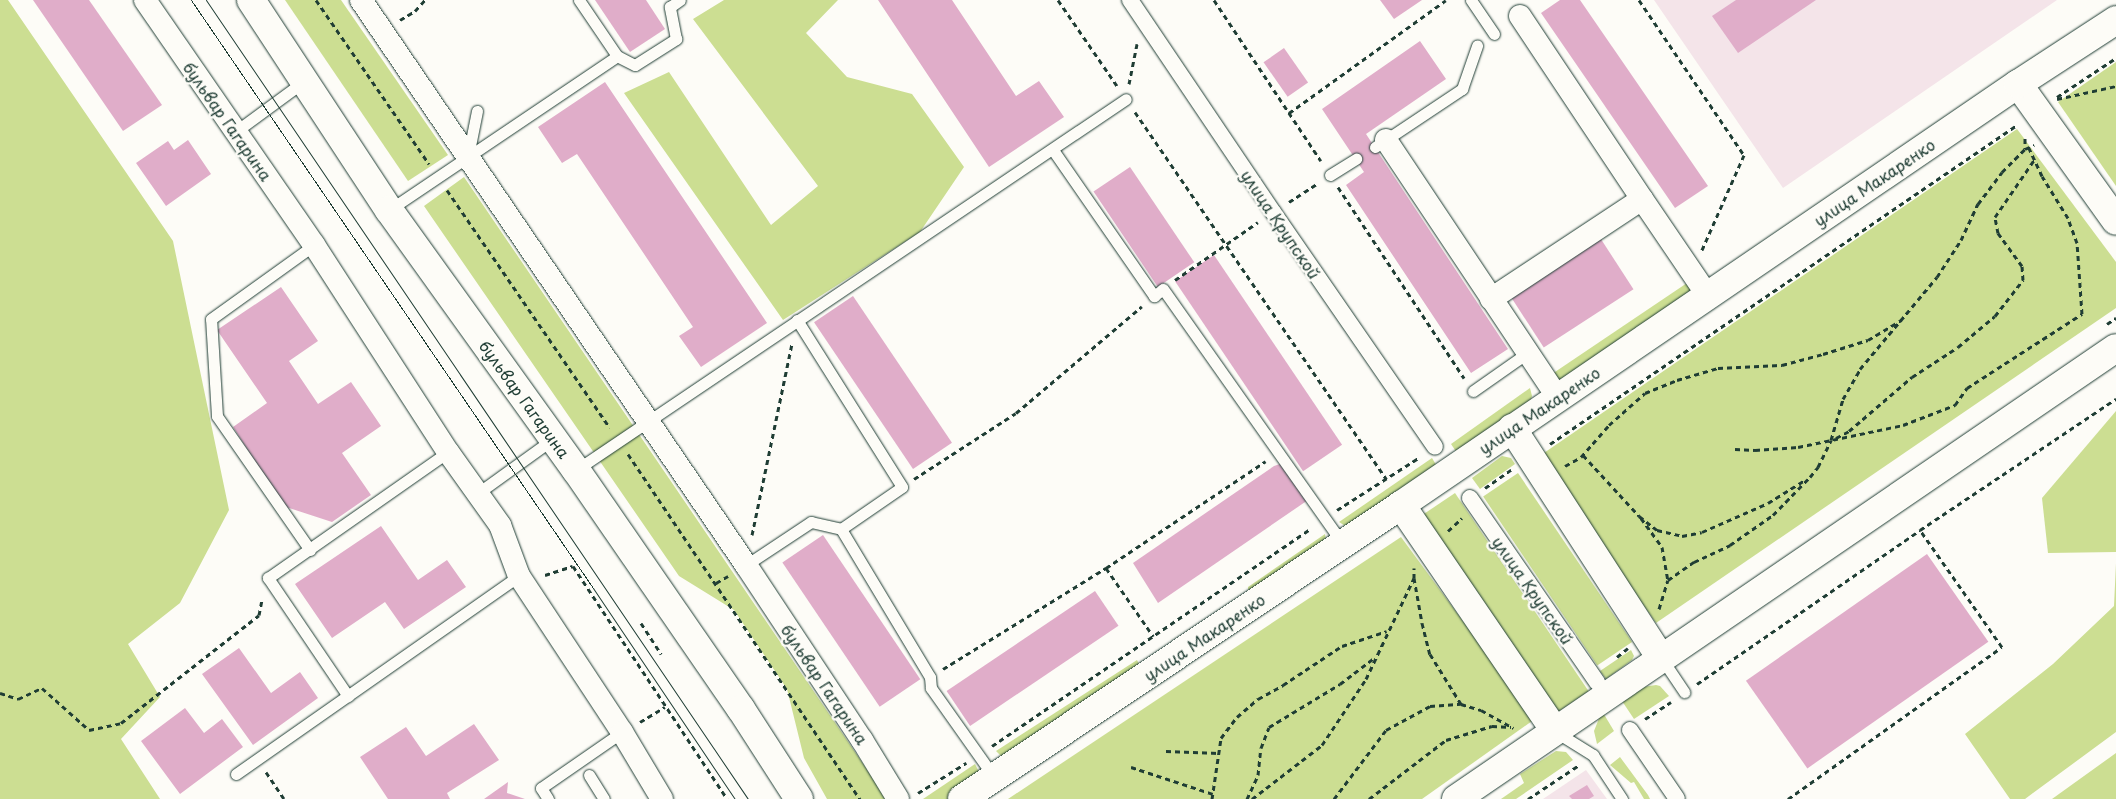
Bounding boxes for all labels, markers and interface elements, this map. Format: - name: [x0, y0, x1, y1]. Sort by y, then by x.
- street label: бульвар Гагарина: [180, 58, 276, 184]
- street label: улица Макаренко: [1809, 134, 1939, 230]
- street label: улица Крупской: [1237, 166, 1325, 282]
- street label: бульвар Гагарина: [476, 336, 574, 462]
- street label: улица Макаренко: [1474, 362, 1604, 458]
- street label: улица Крупской: [1488, 532, 1578, 648]
- street label: улица Макаренко: [1139, 589, 1269, 685]
- street label: бульвар Гагарина: [778, 620, 872, 748]

